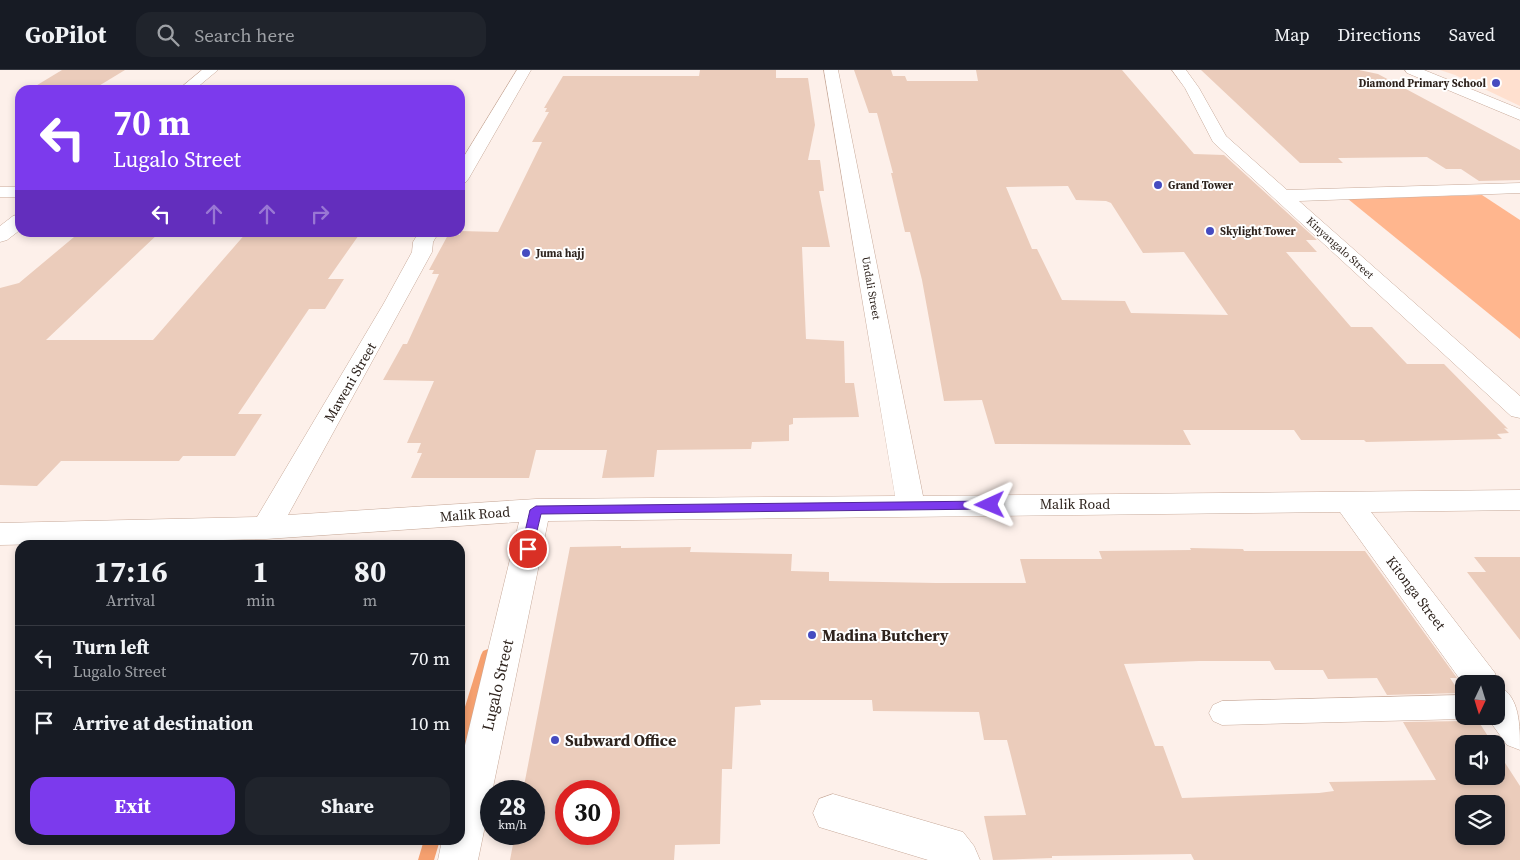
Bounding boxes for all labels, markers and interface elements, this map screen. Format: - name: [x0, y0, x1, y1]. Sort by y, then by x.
- search box: [136, 12, 486, 57]
- text: GoPilot: [25, 18, 106, 51]
- icon: search: [154, 21, 182, 49]
- text: Search here: [194, 22, 295, 48]
- text: Map: [1274, 22, 1310, 47]
- text: Directions: [1338, 22, 1421, 47]
- text: Saved: [1449, 22, 1495, 47]
- place label: Diamond Primary School: [1358, 76, 1486, 91]
- marker: Diamond Primary School: [1490, 77, 1502, 89]
- text: 70 m: [113, 99, 190, 147]
- icon: left: [30, 105, 95, 170]
- text: Lugalo Street: [113, 144, 241, 174]
- place label: Grand Tower: [1168, 178, 1234, 193]
- marker: Grand Tower: [1152, 179, 1164, 191]
- icon: left: [147, 200, 175, 228]
- icon: ahead: [200, 200, 228, 228]
- icon: ahead: [253, 200, 281, 228]
- icon: right: [306, 200, 334, 228]
- street label: Kinyangalo Street: [1303, 214, 1377, 283]
- place label: Skylight Tower: [1220, 224, 1296, 239]
- marker: Skylight Tower: [1204, 225, 1216, 237]
- place label: Juma hajj: [535, 246, 584, 261]
- marker: Juma hajj: [520, 247, 532, 259]
- street label: Undali Street: [858, 255, 884, 321]
- street label: Maweni Street: [319, 338, 381, 425]
- position arrow: [963, 478, 1015, 530]
- street label: Malik Road: [1040, 494, 1110, 514]
- street label: Malik Road: [439, 502, 511, 526]
- pin: [507, 528, 549, 570]
- icon: arrive: [514, 535, 542, 563]
- text: 17:16: [94, 551, 168, 592]
- text: 1: [253, 551, 269, 592]
- text: 80: [354, 551, 386, 592]
- street label: Kitonga Street: [1382, 552, 1451, 634]
- text: Arrival: [106, 589, 155, 611]
- text: min: [246, 589, 275, 611]
- text: m: [363, 589, 377, 611]
- place label: Madina Butchery: [822, 624, 949, 646]
- marker: Madina Butchery: [806, 629, 818, 641]
- text: Turn left: [73, 634, 149, 660]
- street label: Lugalo Street: [476, 636, 518, 733]
- icon: left: [30, 644, 58, 672]
- text: 70 m: [409, 645, 450, 671]
- text: Lugalo Street: [73, 660, 166, 682]
- north arrow: [1455, 675, 1505, 725]
- map controls: [1455, 675, 1505, 845]
- icon: arrive: [30, 709, 58, 737]
- text: Arrive at destination: [73, 710, 253, 736]
- text: 10 m: [409, 710, 450, 736]
- place label: Subward Office: [565, 729, 676, 751]
- marker: Subward Office: [549, 734, 561, 746]
- button: sound: [1455, 735, 1505, 785]
- button: Exit: [30, 777, 235, 835]
- button: Share: [245, 777, 450, 835]
- speed limit sign: 30: [555, 780, 620, 845]
- text: 28: [499, 789, 526, 823]
- button: layers: [1455, 795, 1505, 845]
- text: km/h: [498, 817, 527, 833]

